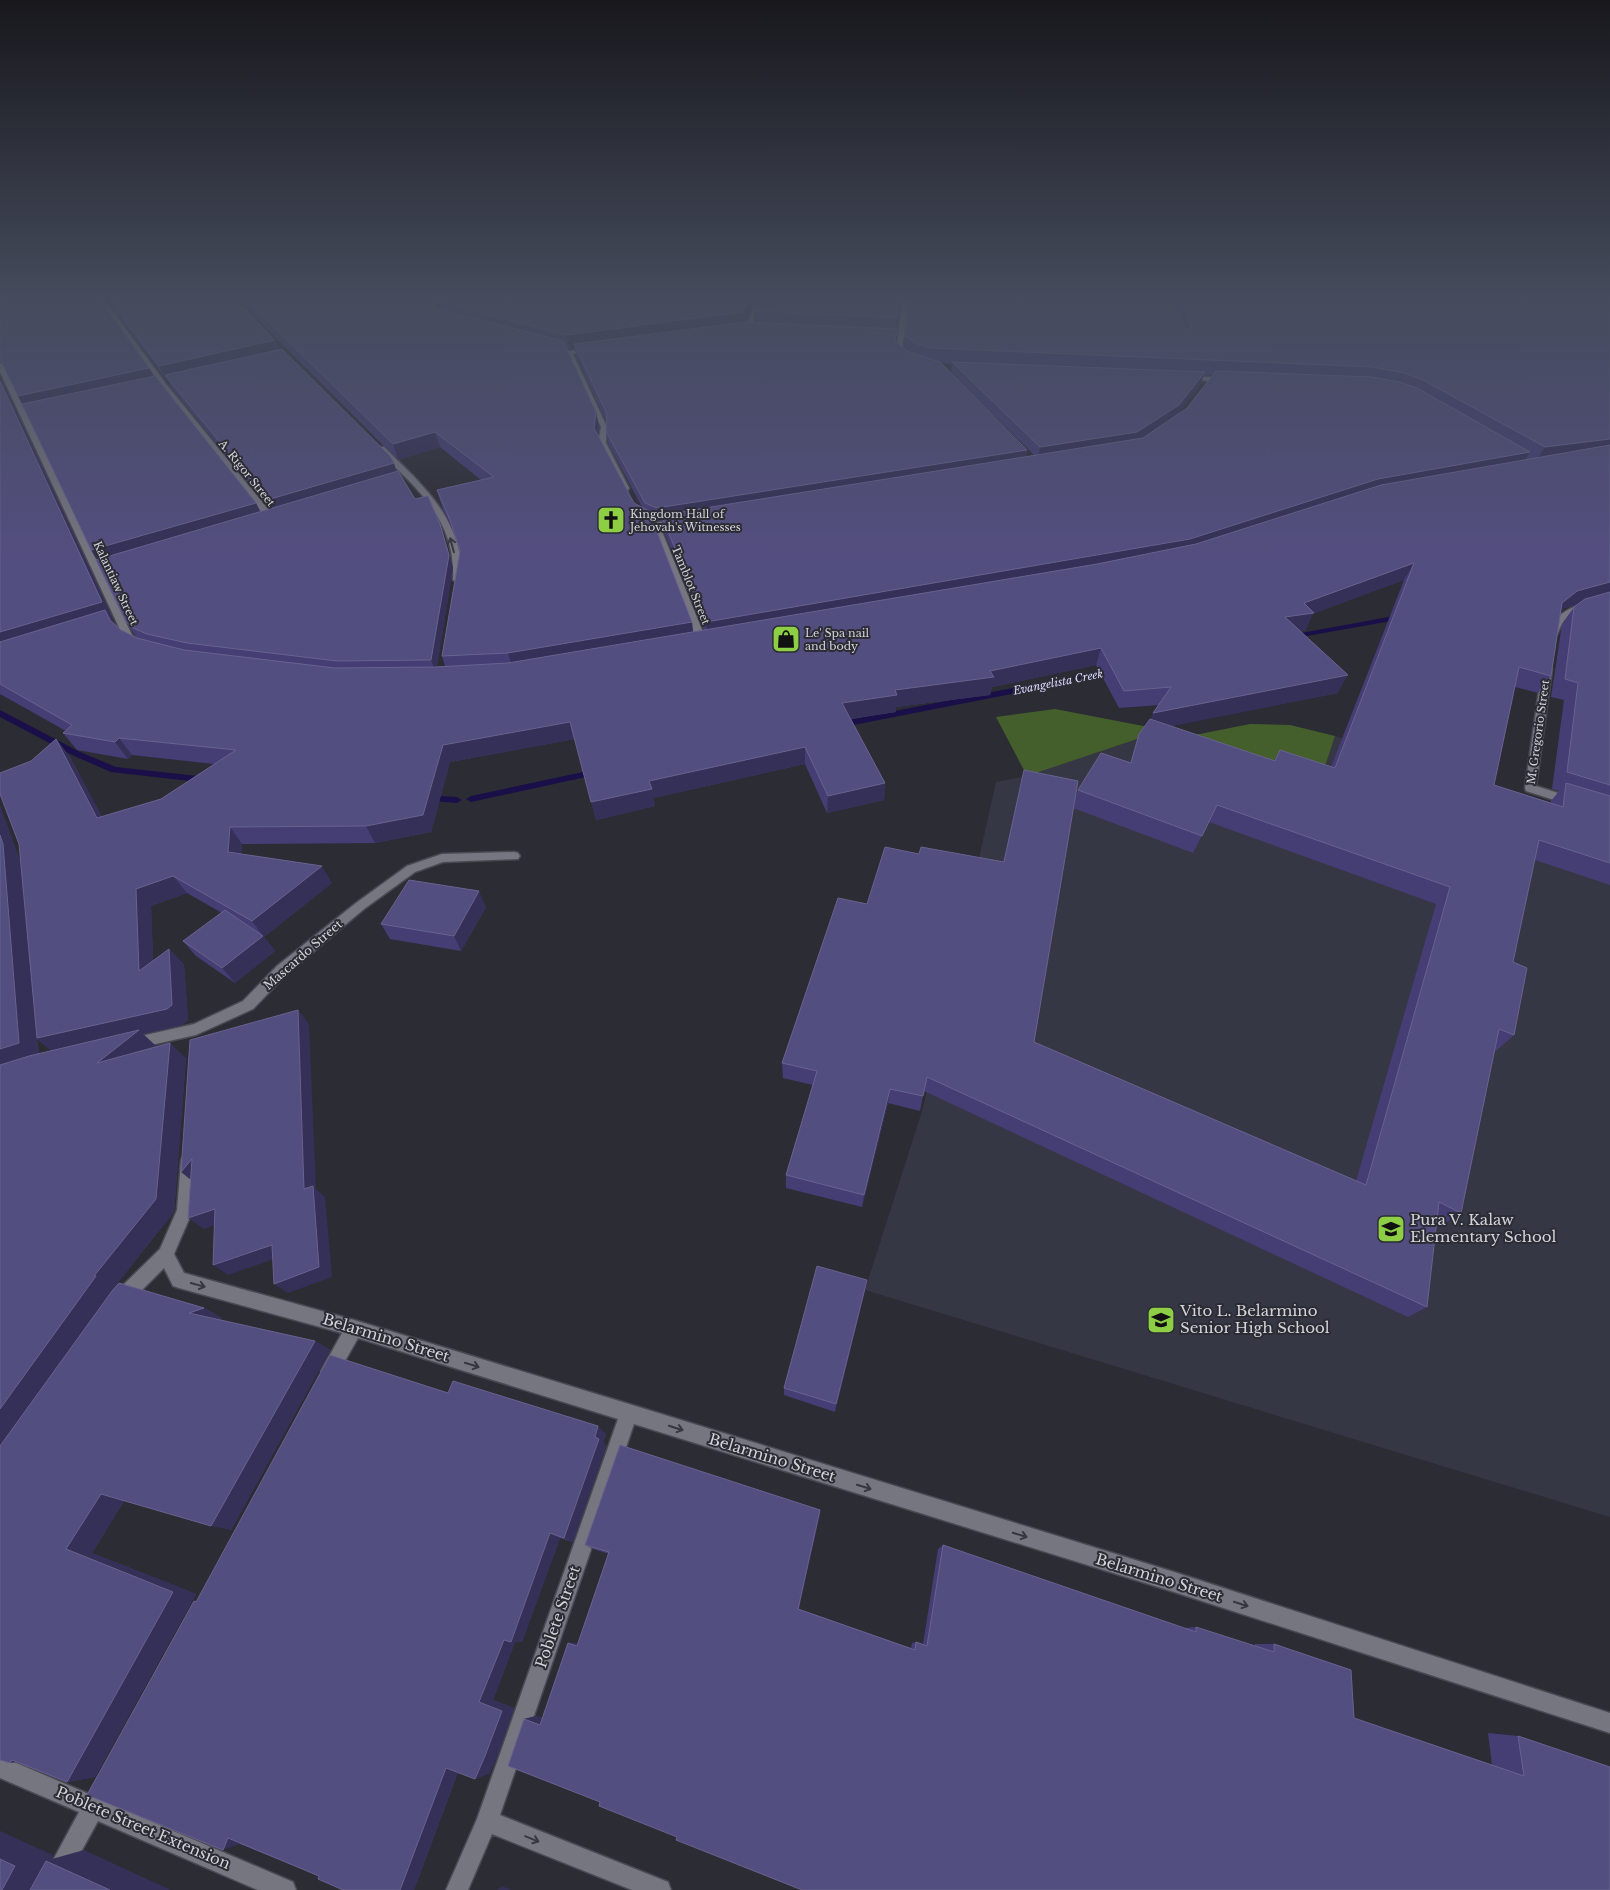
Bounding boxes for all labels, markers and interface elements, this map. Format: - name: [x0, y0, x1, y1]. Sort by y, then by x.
- street label: A. Rigor Street: [215, 436, 279, 510]
- church icon: Kingdom Hall of Jehovah's Witnesses: [596, 505, 626, 535]
- place label: Kingdom Hall of Jehovah's Witnesses: [628, 507, 741, 534]
- one-way arrow: [447, 537, 457, 553]
- street label: Kalantiaw Street: [90, 539, 142, 628]
- street label: Tamblot Street: [669, 543, 714, 627]
- shop icon: Le' Spa nail and body: [771, 624, 801, 654]
- place label: Le' Spa nail and body: [805, 626, 870, 653]
- water label: Evangelista Creek: [1011, 666, 1104, 698]
- street label: M. Gregorio Street: [1524, 678, 1552, 785]
- street label: Mascardo Street: [260, 916, 345, 993]
- place label: Pura V. Kalaw Elementary School: [1410, 1210, 1557, 1246]
- school or university icon: Pura V. Kalaw Elementary School: [1376, 1214, 1406, 1244]
- one-way arrow: [190, 1281, 206, 1291]
- place label: Vito L. Belarmino Senior High School: [1179, 1301, 1330, 1337]
- school or university icon: Vito L. Belarmino Senior High School: [1146, 1305, 1176, 1335]
- street label: Belarmino Street: [321, 1309, 452, 1366]
- one-way arrow: [464, 1360, 480, 1370]
- one-way arrow: [667, 1424, 683, 1434]
- street label: Belarmino Street: [707, 1429, 838, 1486]
- one-way arrow: [856, 1482, 872, 1492]
- one-way arrow: [1011, 1530, 1027, 1540]
- street label: Belarmino Street: [1094, 1549, 1225, 1606]
- street label: Poblete Street: [531, 1563, 584, 1670]
- one-way arrow: [1233, 1600, 1249, 1610]
- street label: Poblete Street Extension: [53, 1782, 233, 1873]
- one-way arrow: [524, 1835, 539, 1844]

